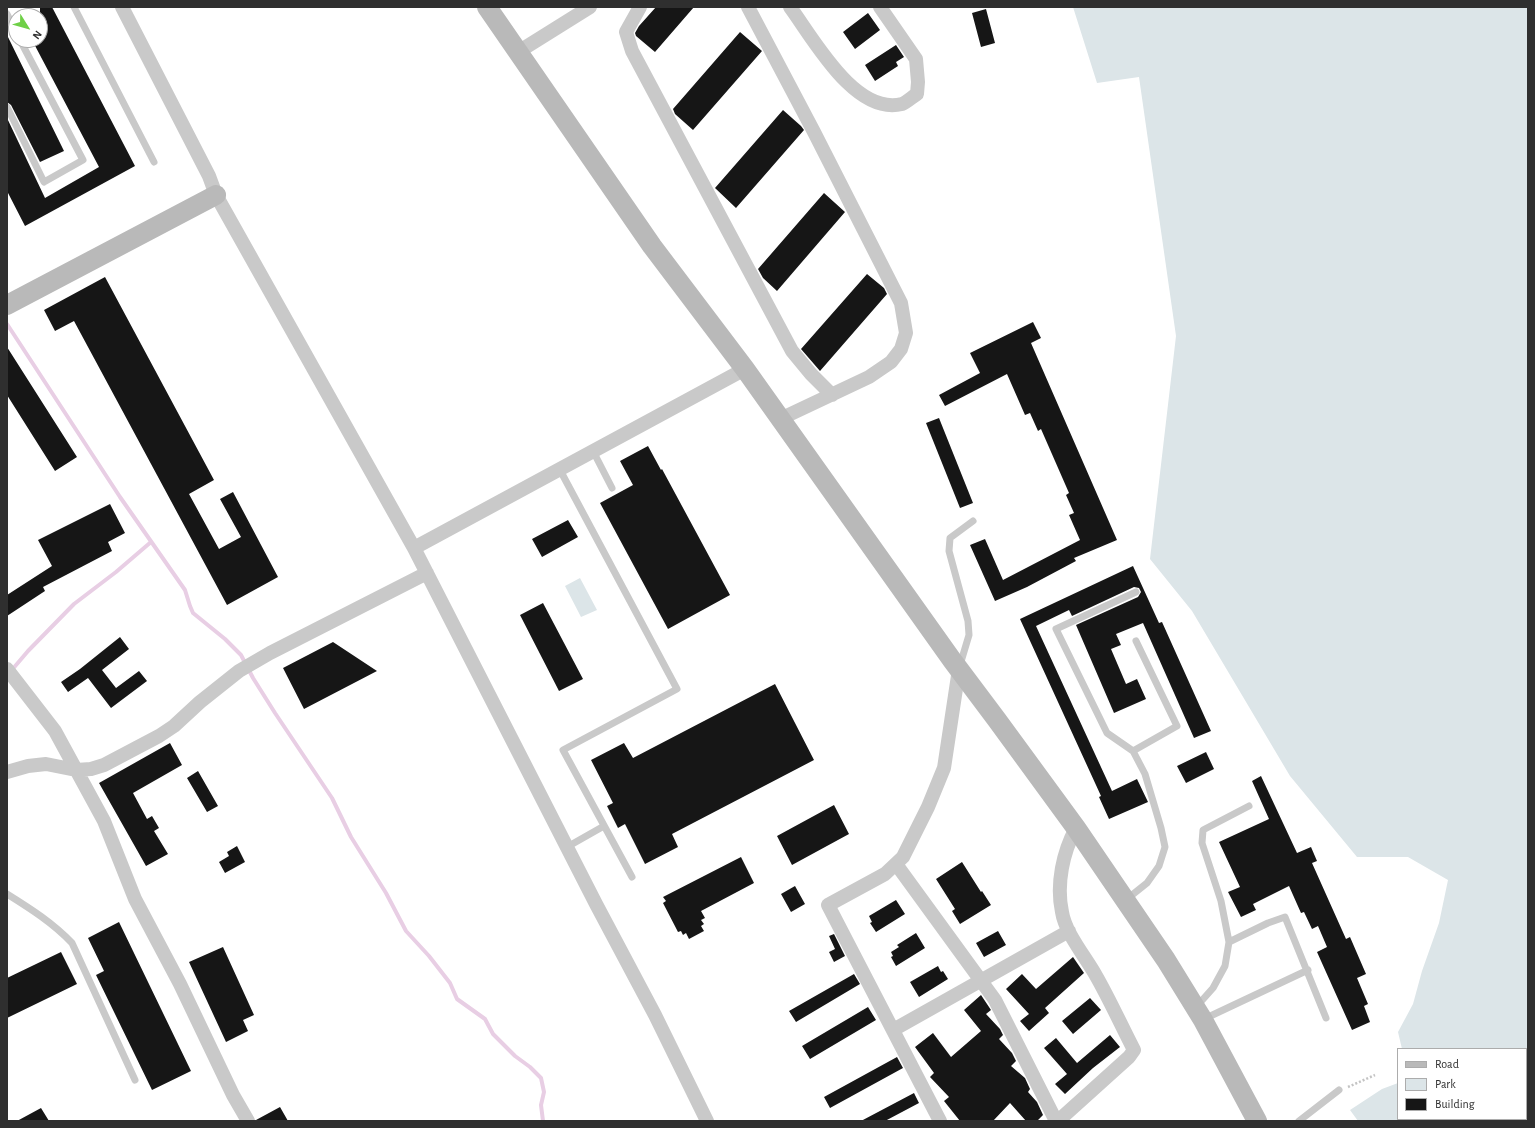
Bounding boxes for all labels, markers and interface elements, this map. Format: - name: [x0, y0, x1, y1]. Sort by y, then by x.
- north arrow: [8, 8, 48, 48]
- text: N: [30, 29, 44, 41]
- legend: [1397, 1048, 1527, 1120]
- text: Road: [1435, 1058, 1459, 1070]
- text: Park: [1435, 1078, 1456, 1090]
- text: Building: [1435, 1098, 1475, 1110]

